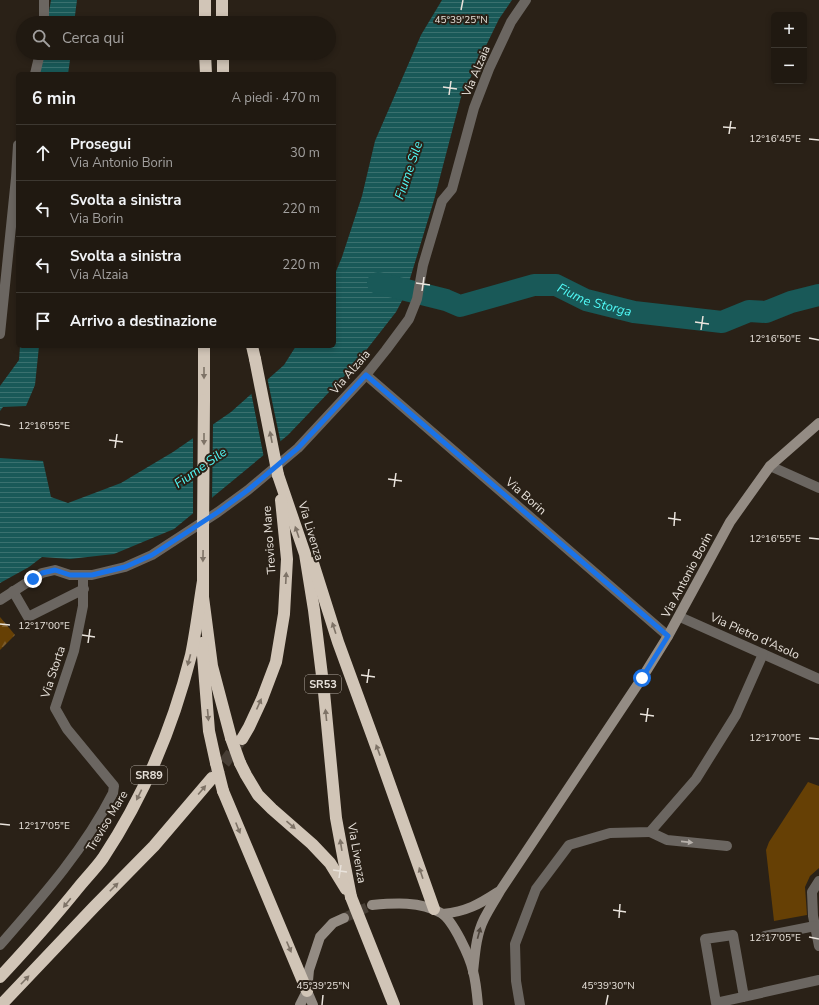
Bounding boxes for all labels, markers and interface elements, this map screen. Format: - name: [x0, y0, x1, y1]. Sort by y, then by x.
- map controls: [771, 12, 807, 84]
- button: +: [771, 12, 807, 48]
- text: 45°39'25"N: [434, 13, 488, 27]
- search box: [16, 16, 336, 60]
- icon: search: [30, 27, 52, 49]
- text: Cerca qui: [62, 28, 124, 48]
- street label: Via Alzaia: [458, 43, 494, 100]
- button: −: [771, 48, 807, 84]
- text: 6 min: [32, 87, 76, 110]
- text: A piedi · 470 m: [232, 89, 320, 107]
- text: 12°16'45"E: [749, 132, 801, 146]
- text: Prosegui: [70, 134, 131, 154]
- water label: Fiume Sile: [391, 139, 427, 202]
- icon: ahead: [32, 142, 54, 164]
- text: 30 m: [290, 144, 320, 162]
- text: Via Antonio Borin: [70, 154, 173, 172]
- text: Svolta a sinistra: [70, 190, 181, 210]
- icon: left: [32, 198, 54, 220]
- text: 220 m: [282, 200, 320, 218]
- text: Via Borin: [70, 210, 123, 228]
- text: Svolta a sinistra: [70, 246, 181, 266]
- icon: left: [32, 254, 54, 276]
- text: 220 m: [282, 256, 320, 274]
- text: Via Alzaia: [70, 266, 128, 284]
- water label: Fiume Storga: [554, 279, 634, 321]
- icon: arrive: [32, 310, 54, 332]
- text: Arrivo a destinazione: [70, 311, 217, 331]
- text: 12°16'50"E: [749, 332, 801, 346]
- street label: Via Alzaia: [326, 346, 374, 398]
- one-way arrow: [201, 367, 207, 380]
- text: 12°16'55"E: [18, 419, 70, 433]
- one-way arrow: [267, 430, 273, 443]
- one-way arrow: [201, 433, 207, 446]
- water label: Fiume Sile: [171, 443, 231, 493]
- street label: Via Borin: [501, 473, 550, 518]
- street label: Via Livenza: [294, 499, 328, 562]
- street label: Treviso Mare: [259, 505, 279, 575]
- one-way arrow: [294, 526, 300, 538]
- street label: Via Antonio Borin: [657, 529, 716, 622]
- text: 12°16'55"E: [749, 532, 801, 546]
- one-way arrow: [200, 550, 206, 563]
- route end: [24, 570, 42, 588]
- one-way arrow: [283, 571, 289, 584]
- street label: Via Pietro d'Asolo: [707, 609, 803, 663]
- text: 12°17'00"E: [18, 619, 70, 633]
- one-way arrow: [330, 622, 336, 634]
- street label: Via Storta: [37, 644, 69, 701]
- one-way arrow: [186, 655, 192, 667]
- route start: [633, 669, 651, 687]
- road number: SR53: [305, 675, 341, 693]
- one-way arrow: [256, 699, 262, 710]
- one-way arrow: [204, 709, 211, 721]
- one-way arrow: [323, 709, 330, 721]
- text: 12°17'00"E: [749, 731, 801, 745]
- one-way arrow: [374, 744, 380, 756]
- road number: SR89: [131, 766, 167, 784]
- one-way arrow: [197, 785, 206, 796]
- street label: Treviso Mare: [82, 787, 132, 855]
- one-way arrow: [136, 789, 142, 801]
- text: 12°17'05"E: [18, 819, 70, 833]
- one-way arrow: [285, 821, 296, 830]
- street label: Via Livenza: [344, 821, 370, 884]
- one-way arrow: [235, 822, 241, 833]
- one-way arrow: [338, 838, 344, 851]
- one-way arrow: [681, 839, 693, 845]
- one-way arrow: [418, 866, 424, 878]
- one-way arrow: [109, 882, 119, 892]
- one-way arrow: [63, 897, 71, 908]
- one-way arrow: [477, 927, 483, 940]
- text: 12°17'05"E: [749, 931, 801, 945]
- one-way arrow: [286, 942, 292, 953]
- one-way arrow: [20, 975, 30, 985]
- text: 45°39'25"N: [296, 979, 350, 993]
- text: 45°39'30"N: [581, 979, 635, 993]

